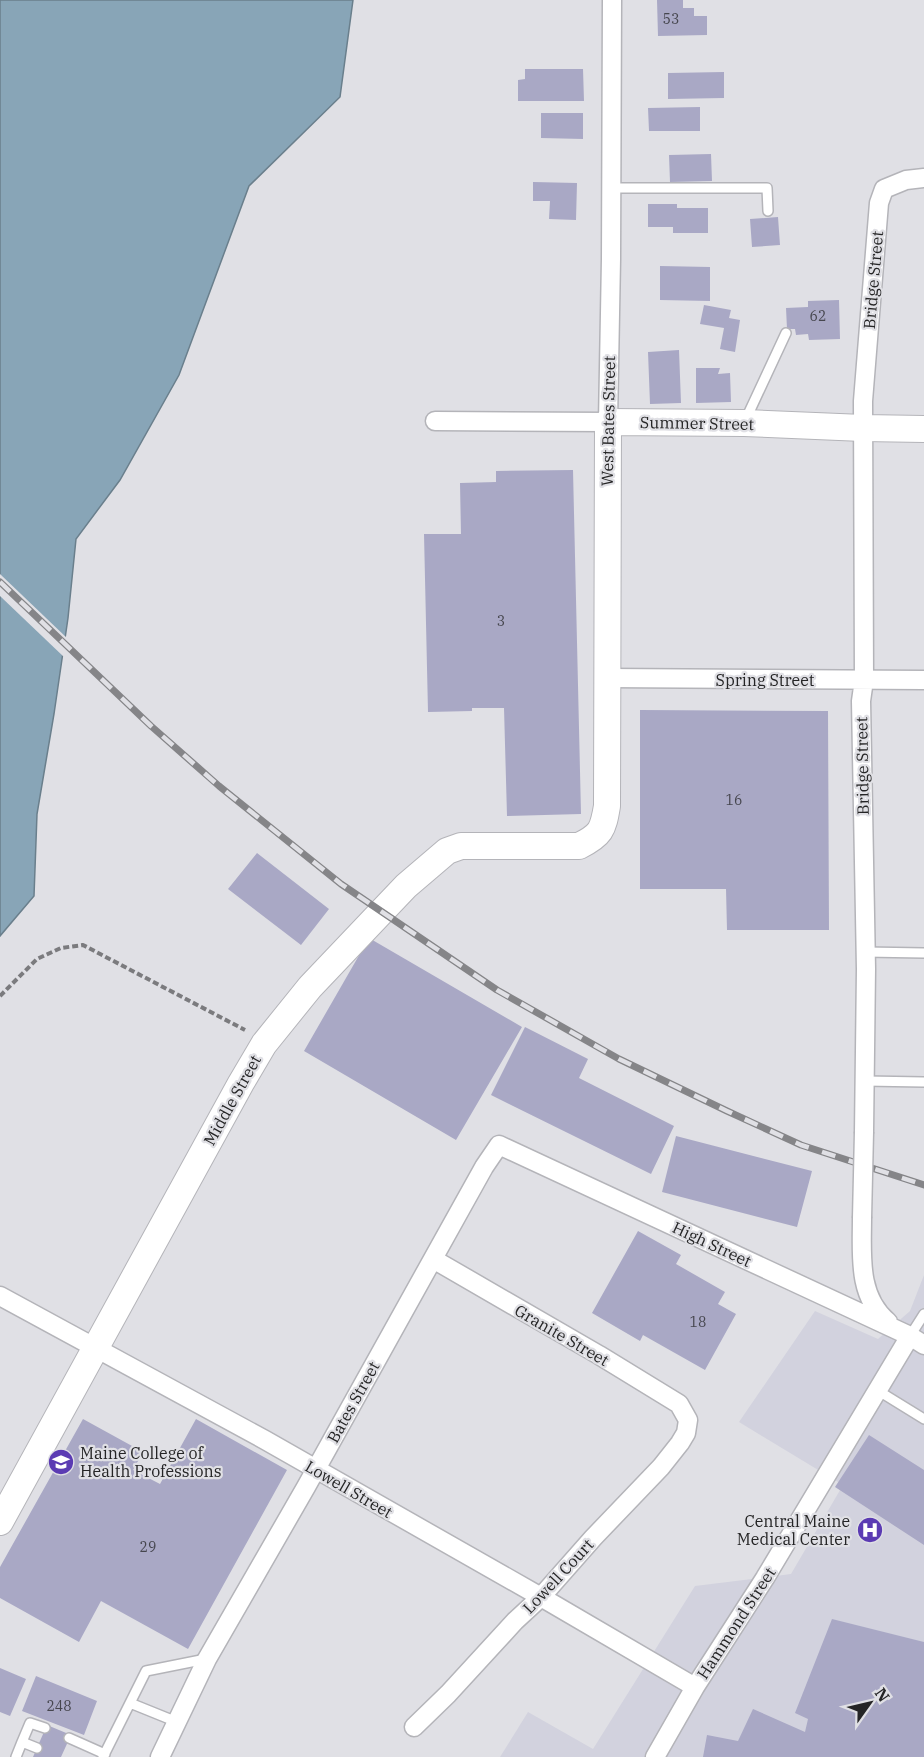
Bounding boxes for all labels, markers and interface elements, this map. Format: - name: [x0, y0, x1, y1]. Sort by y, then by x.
- house number: 53: [663, 10, 679, 28]
- street label: Bridge Street: [859, 230, 887, 330]
- house number: 62: [810, 307, 826, 325]
- street label: West Bates Street: [597, 355, 619, 486]
- street label: Summer Street: [640, 412, 755, 434]
- house number: 3: [497, 612, 505, 630]
- street label: Spring Street: [716, 670, 815, 690]
- street label: Bridge Street: [851, 716, 873, 815]
- house number: 16: [726, 791, 742, 809]
- street label: Middle Street: [199, 1051, 265, 1149]
- street label: High Street: [669, 1217, 755, 1271]
- street label: Granite Street: [511, 1300, 613, 1370]
- house number: 18: [690, 1313, 706, 1331]
- street label: Bates Street: [322, 1357, 384, 1446]
- place label: Maine College of Health Professions: [80, 1443, 222, 1481]
- school or university icon: Maine College of Health Professions: [46, 1447, 76, 1477]
- street label: Lowell Street: [302, 1456, 397, 1522]
- place label: Central Maine Medical Center: [737, 1511, 850, 1549]
- hospital icon: Central Maine Medical Center: [855, 1515, 885, 1545]
- street label: Lowell Court: [518, 1534, 598, 1617]
- house number: 29: [140, 1538, 156, 1556]
- street label: Hammond Street: [692, 1563, 780, 1683]
- north arrow: [840, 1673, 900, 1733]
- text: N: [871, 1684, 894, 1705]
- house number: 248: [46, 1697, 72, 1715]

